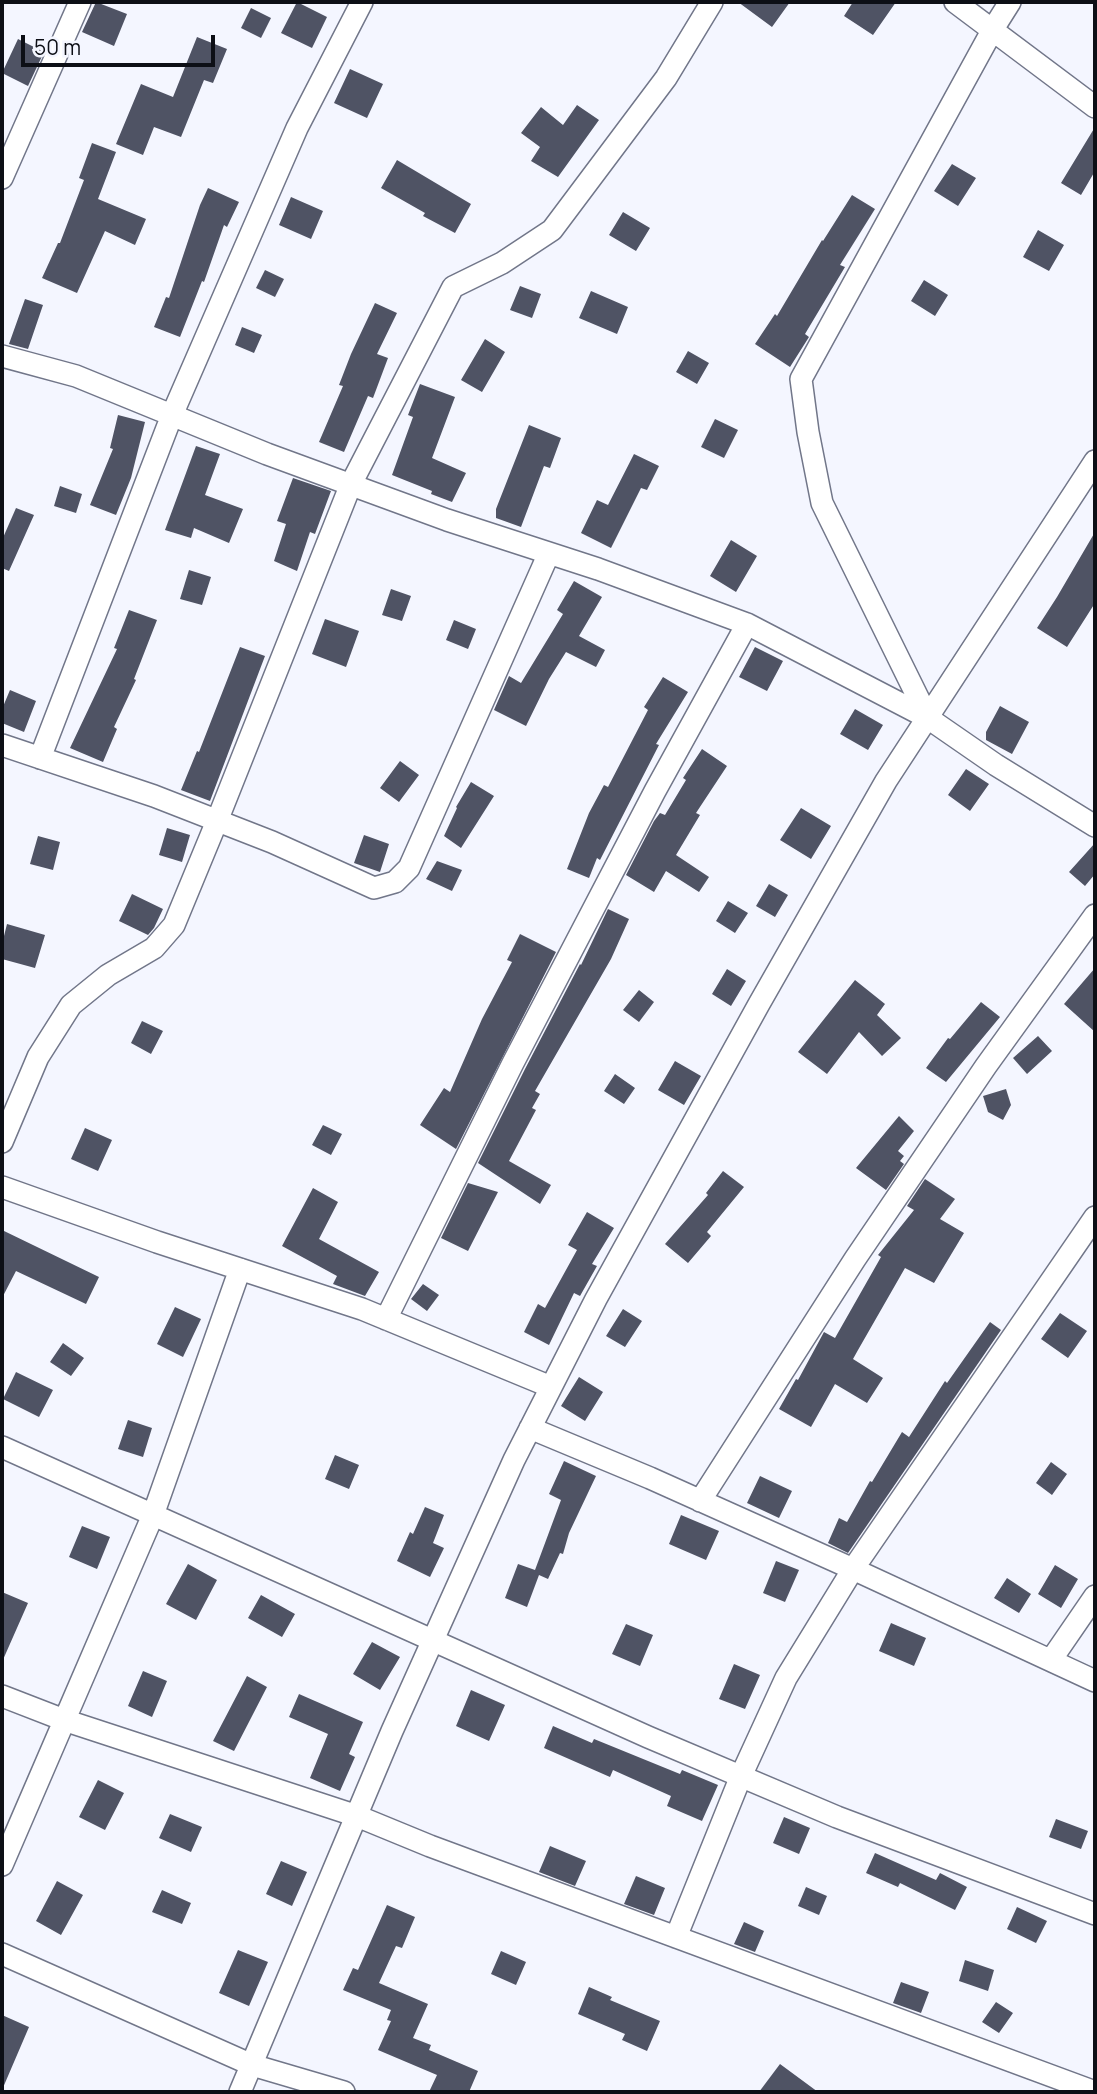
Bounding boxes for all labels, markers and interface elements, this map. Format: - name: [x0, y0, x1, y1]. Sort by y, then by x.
- scale bar: [24, 21, 219, 65]
- text: 50 m: [34, 33, 81, 61]

